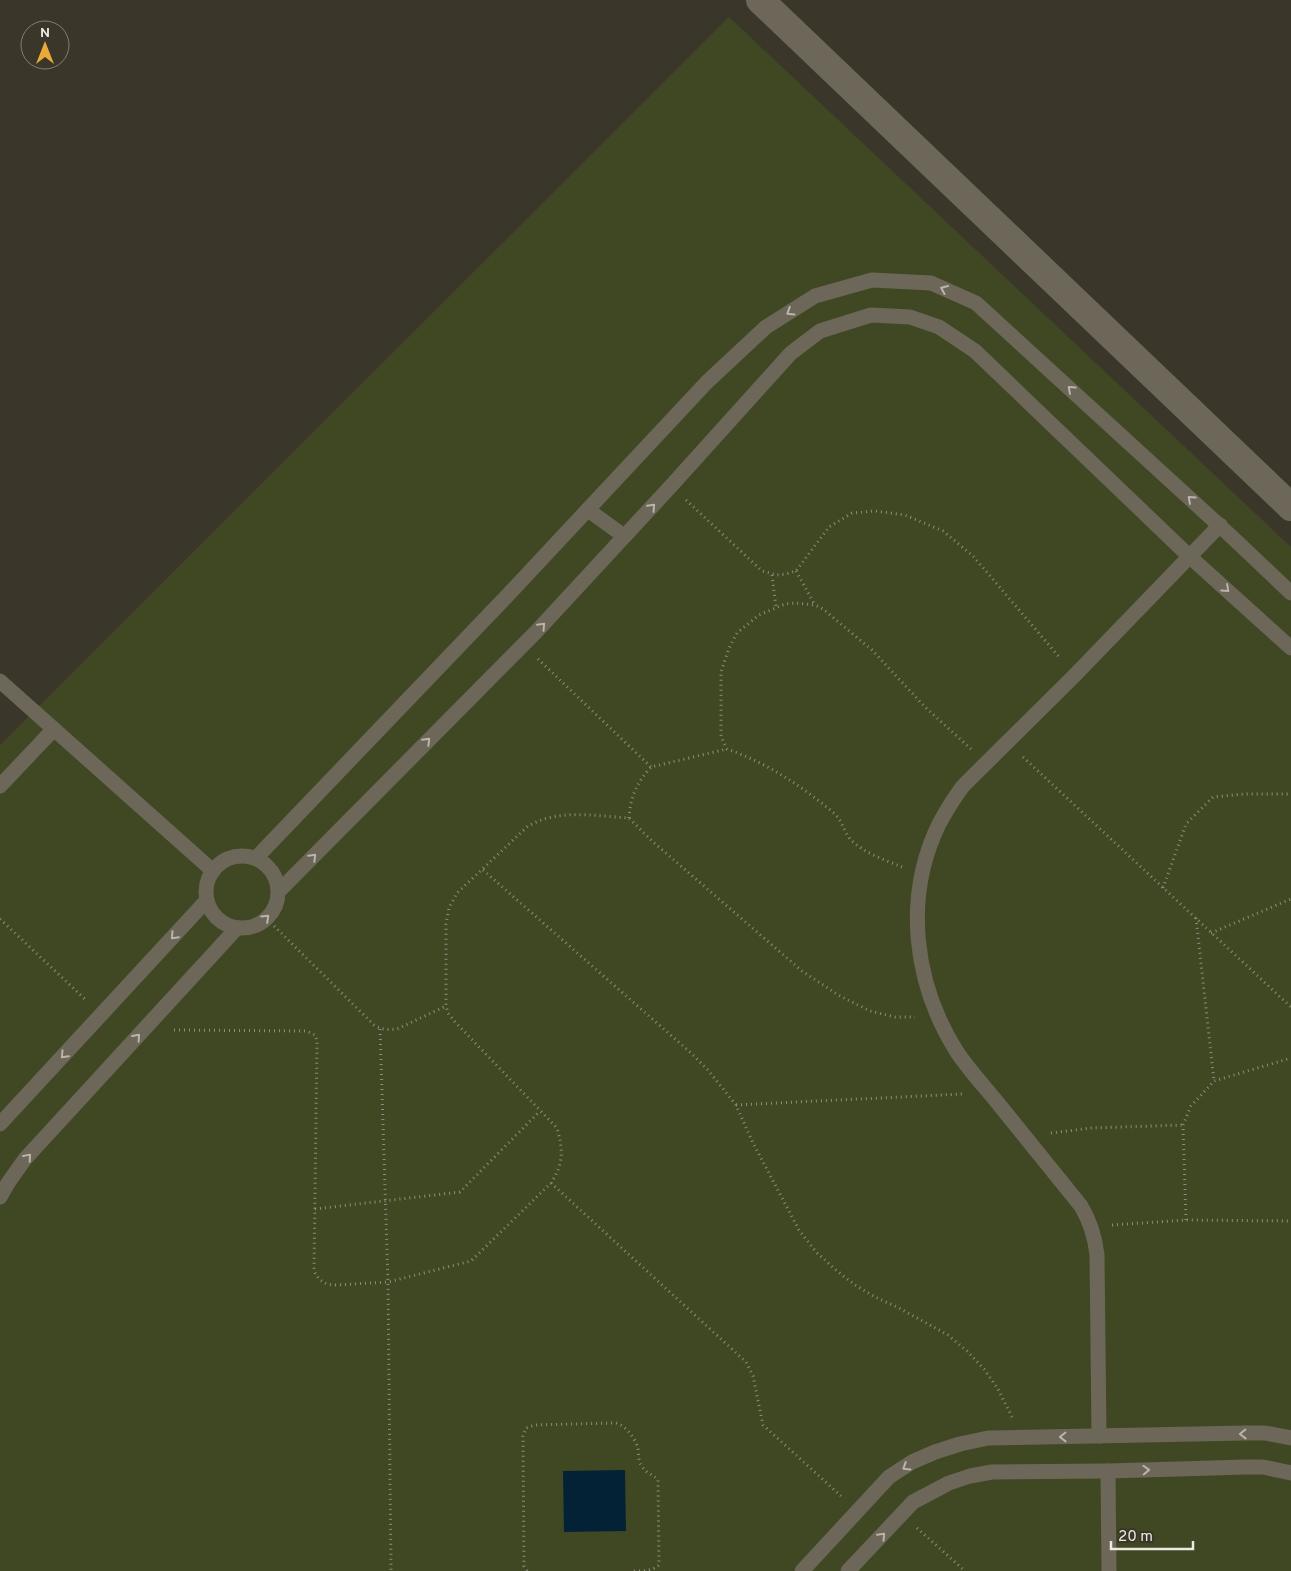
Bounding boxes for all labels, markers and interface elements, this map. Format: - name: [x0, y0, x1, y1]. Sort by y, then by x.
- north arrow: [20, 20, 70, 70]
- text: N: [40, 25, 50, 42]
- one-way arrow: [940, 285, 949, 296]
- one-way arrow: [786, 305, 795, 315]
- one-way arrow: [1067, 386, 1076, 395]
- one-way arrow: [1187, 496, 1196, 505]
- one-way arrow: [646, 503, 655, 512]
- one-way arrow: [1220, 583, 1229, 592]
- one-way arrow: [536, 622, 545, 631]
- one-way arrow: [422, 738, 431, 747]
- one-way arrow: [307, 853, 316, 862]
- one-way arrow: [260, 915, 269, 924]
- one-way arrow: [171, 930, 180, 939]
- one-way arrow: [131, 1033, 140, 1042]
- one-way arrow: [60, 1050, 69, 1059]
- one-way arrow: [22, 1153, 31, 1162]
- one-way arrow: [1238, 1428, 1246, 1439]
- one-way arrow: [1058, 1432, 1066, 1442]
- one-way arrow: [902, 1460, 911, 1470]
- one-way arrow: [1142, 1464, 1150, 1475]
- scale bar: [1111, 1518, 1194, 1550]
- text: 20 m: [1118, 1528, 1153, 1547]
- one-way arrow: [876, 1532, 885, 1541]

